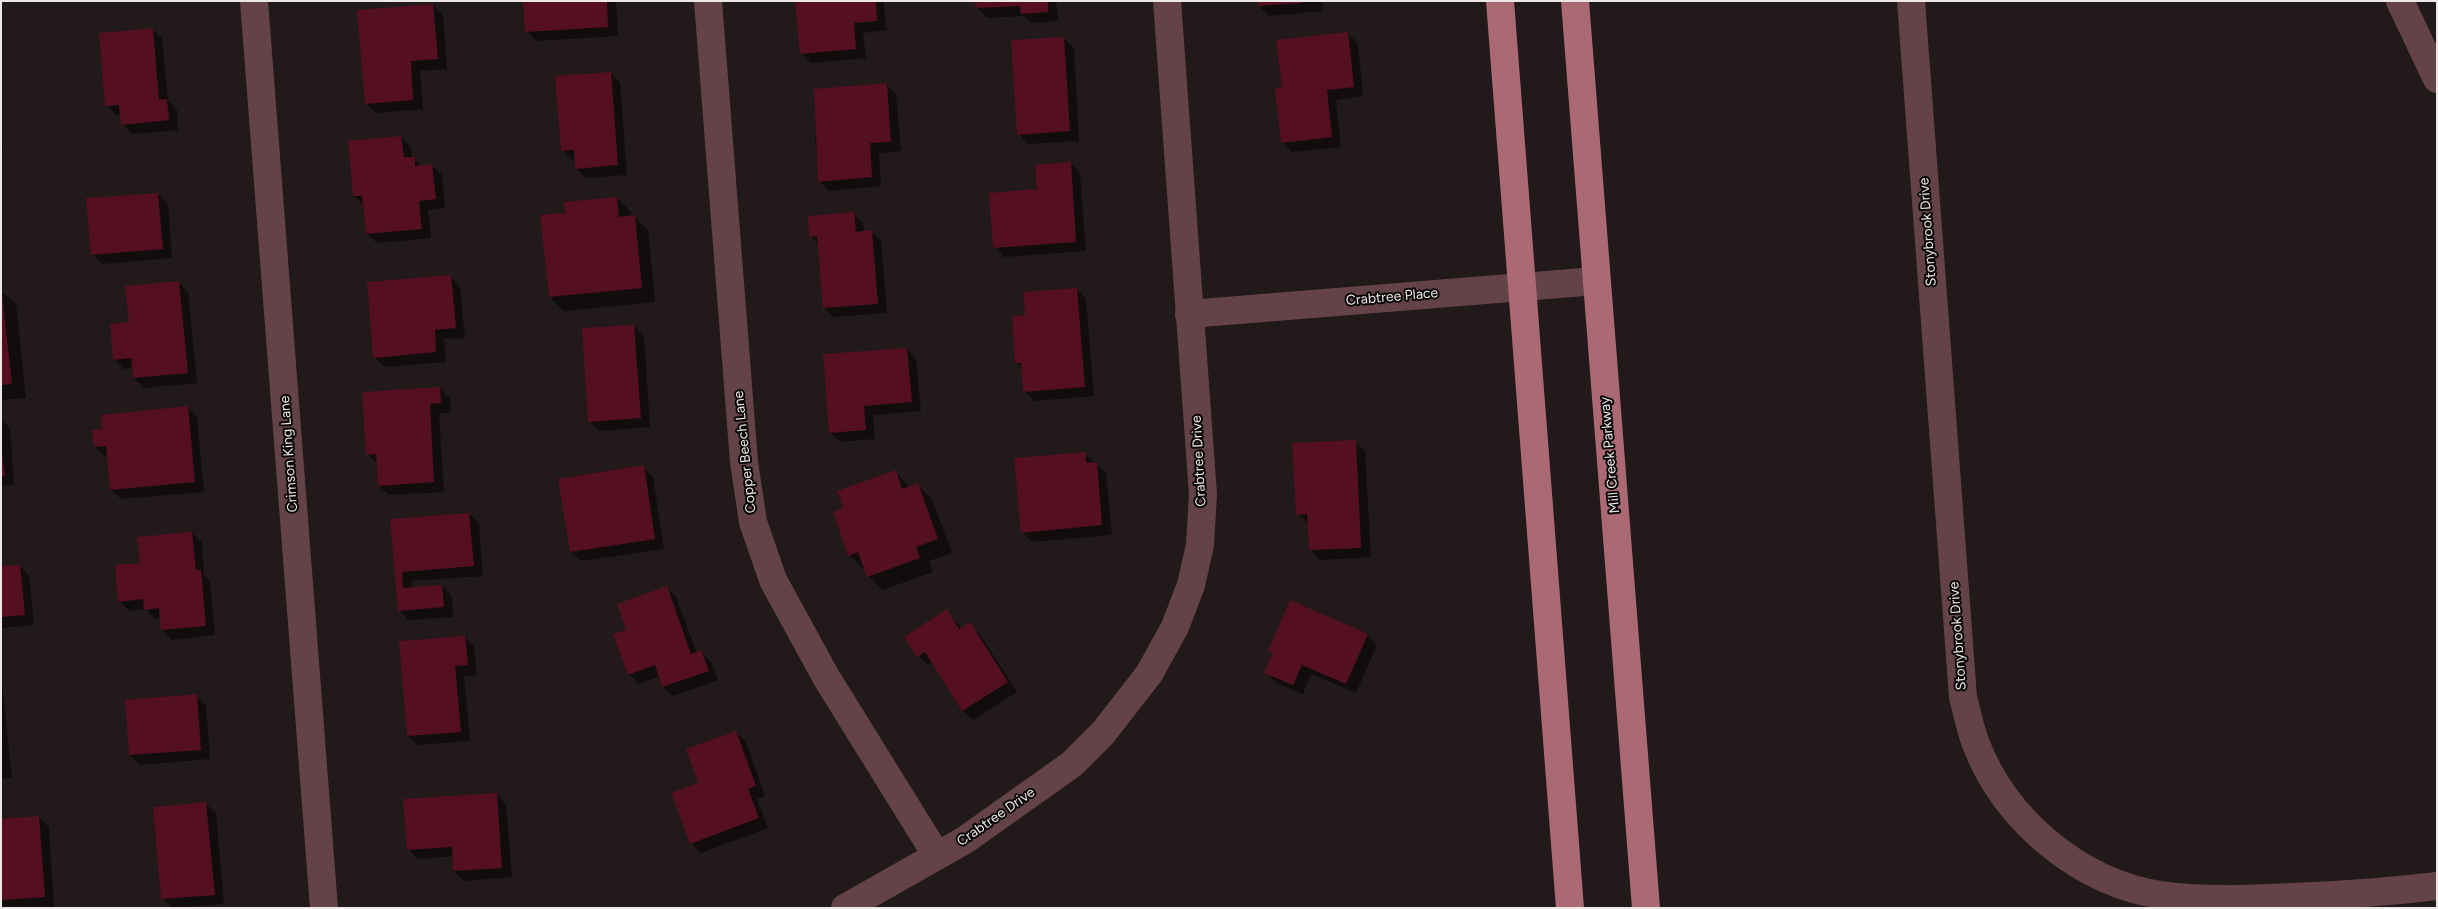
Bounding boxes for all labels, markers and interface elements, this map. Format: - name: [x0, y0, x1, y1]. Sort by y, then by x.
- street label: Stonybrook Drive: [1916, 177, 1940, 287]
- street label: Crabtree Place: [1345, 285, 1439, 309]
- street label: Copper Beech Lane: [730, 390, 760, 514]
- street label: Crimson King Lane: [277, 395, 301, 513]
- street label: Mill Creek Parkway: [1597, 396, 1623, 514]
- street label: Crabtree Drive: [1188, 415, 1210, 507]
- street label: Stonybrook Drive: [1946, 581, 1970, 691]
- street label: Crabtree Drive: [954, 784, 1038, 850]

